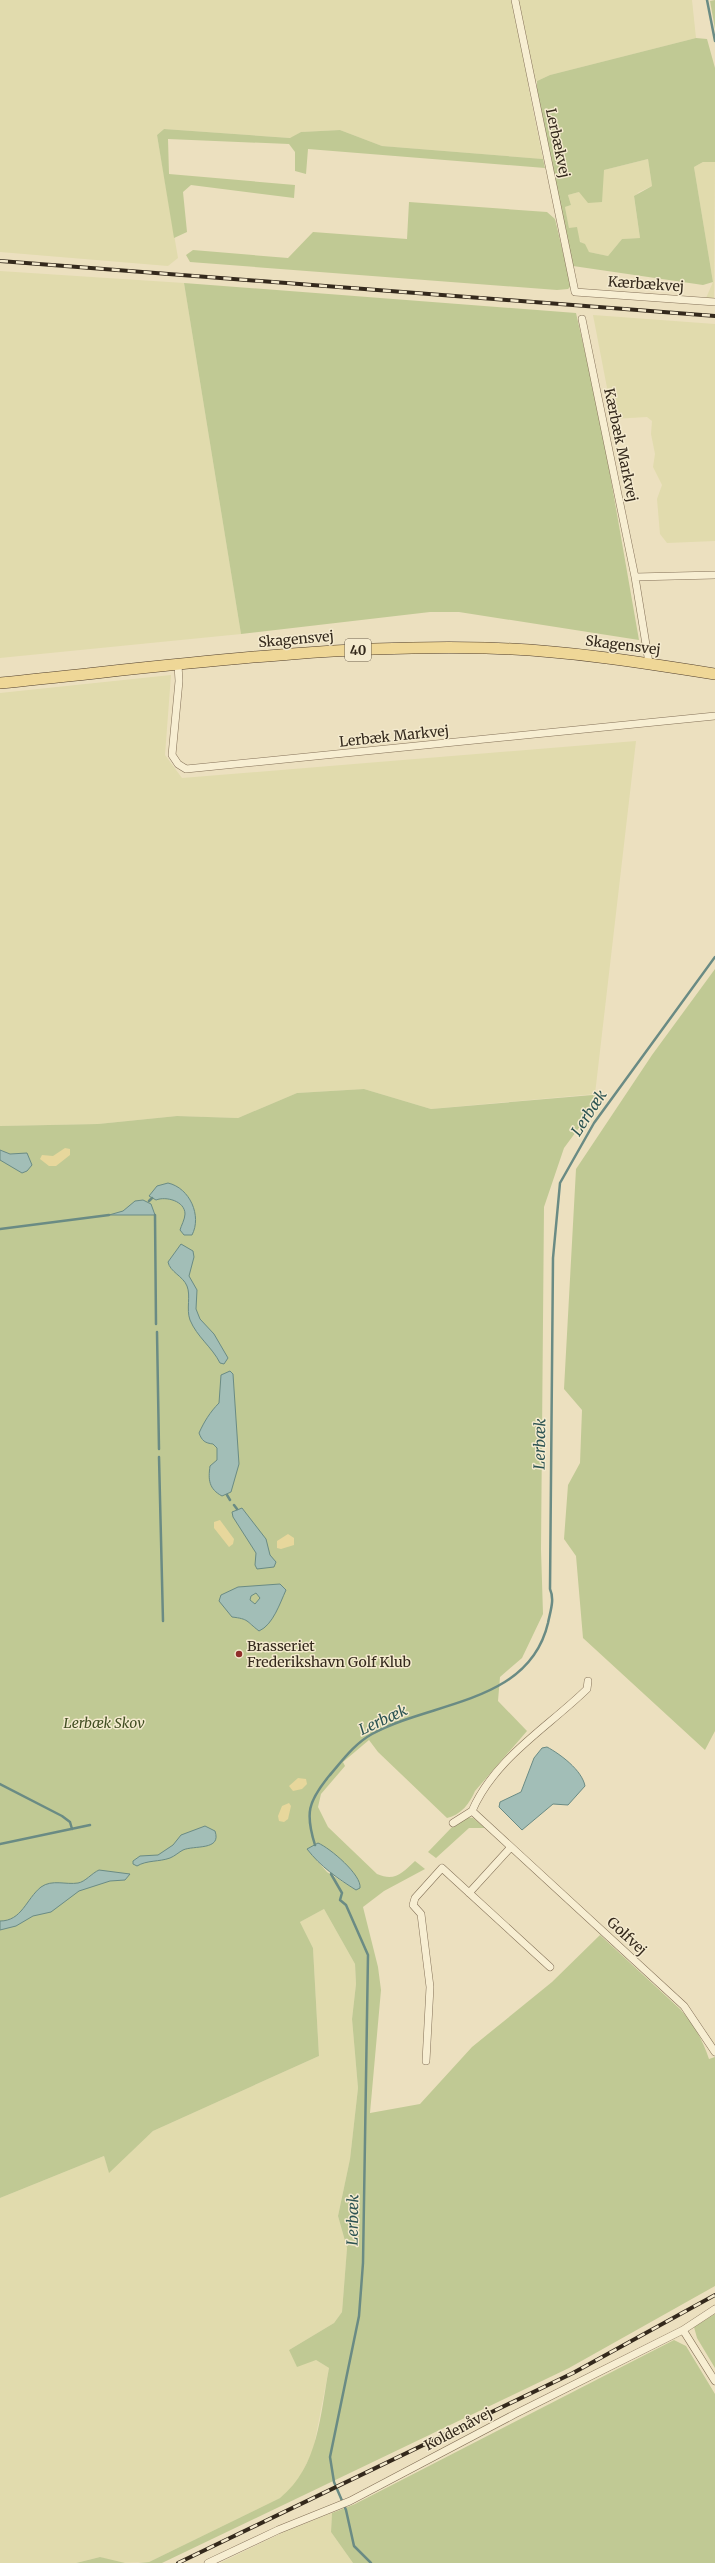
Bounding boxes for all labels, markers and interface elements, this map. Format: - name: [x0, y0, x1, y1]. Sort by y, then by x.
- street label: Lerbækvej: [542, 106, 574, 180]
- street label: Kærbækvej: [607, 272, 685, 296]
- street label: Kærbæk Markvej: [600, 386, 642, 504]
- street label: Skagensvej: [257, 627, 335, 651]
- street label: Skagensvej: [584, 631, 662, 659]
- road number: 40: [345, 639, 371, 661]
- street label: Lerbæk Markvej: [338, 721, 450, 751]
- water label: Lerbæk: [567, 1085, 611, 1139]
- water label: Lerbæk: [530, 1417, 549, 1470]
- place label: Brasseriet Frederikshavn Golf Klub: [247, 1637, 411, 1671]
- marker: Brasseriet Frederikshavn Golf Klub: [234, 1649, 244, 1659]
- water label: Lerbæk: [356, 1700, 411, 1739]
- park label: Lerbæk Skov: [63, 1714, 145, 1732]
- street label: Golfvej: [603, 1913, 651, 1959]
- water label: Lerbæk: [343, 2193, 362, 2246]
- street label: Koldenåvej: [421, 2404, 495, 2454]

